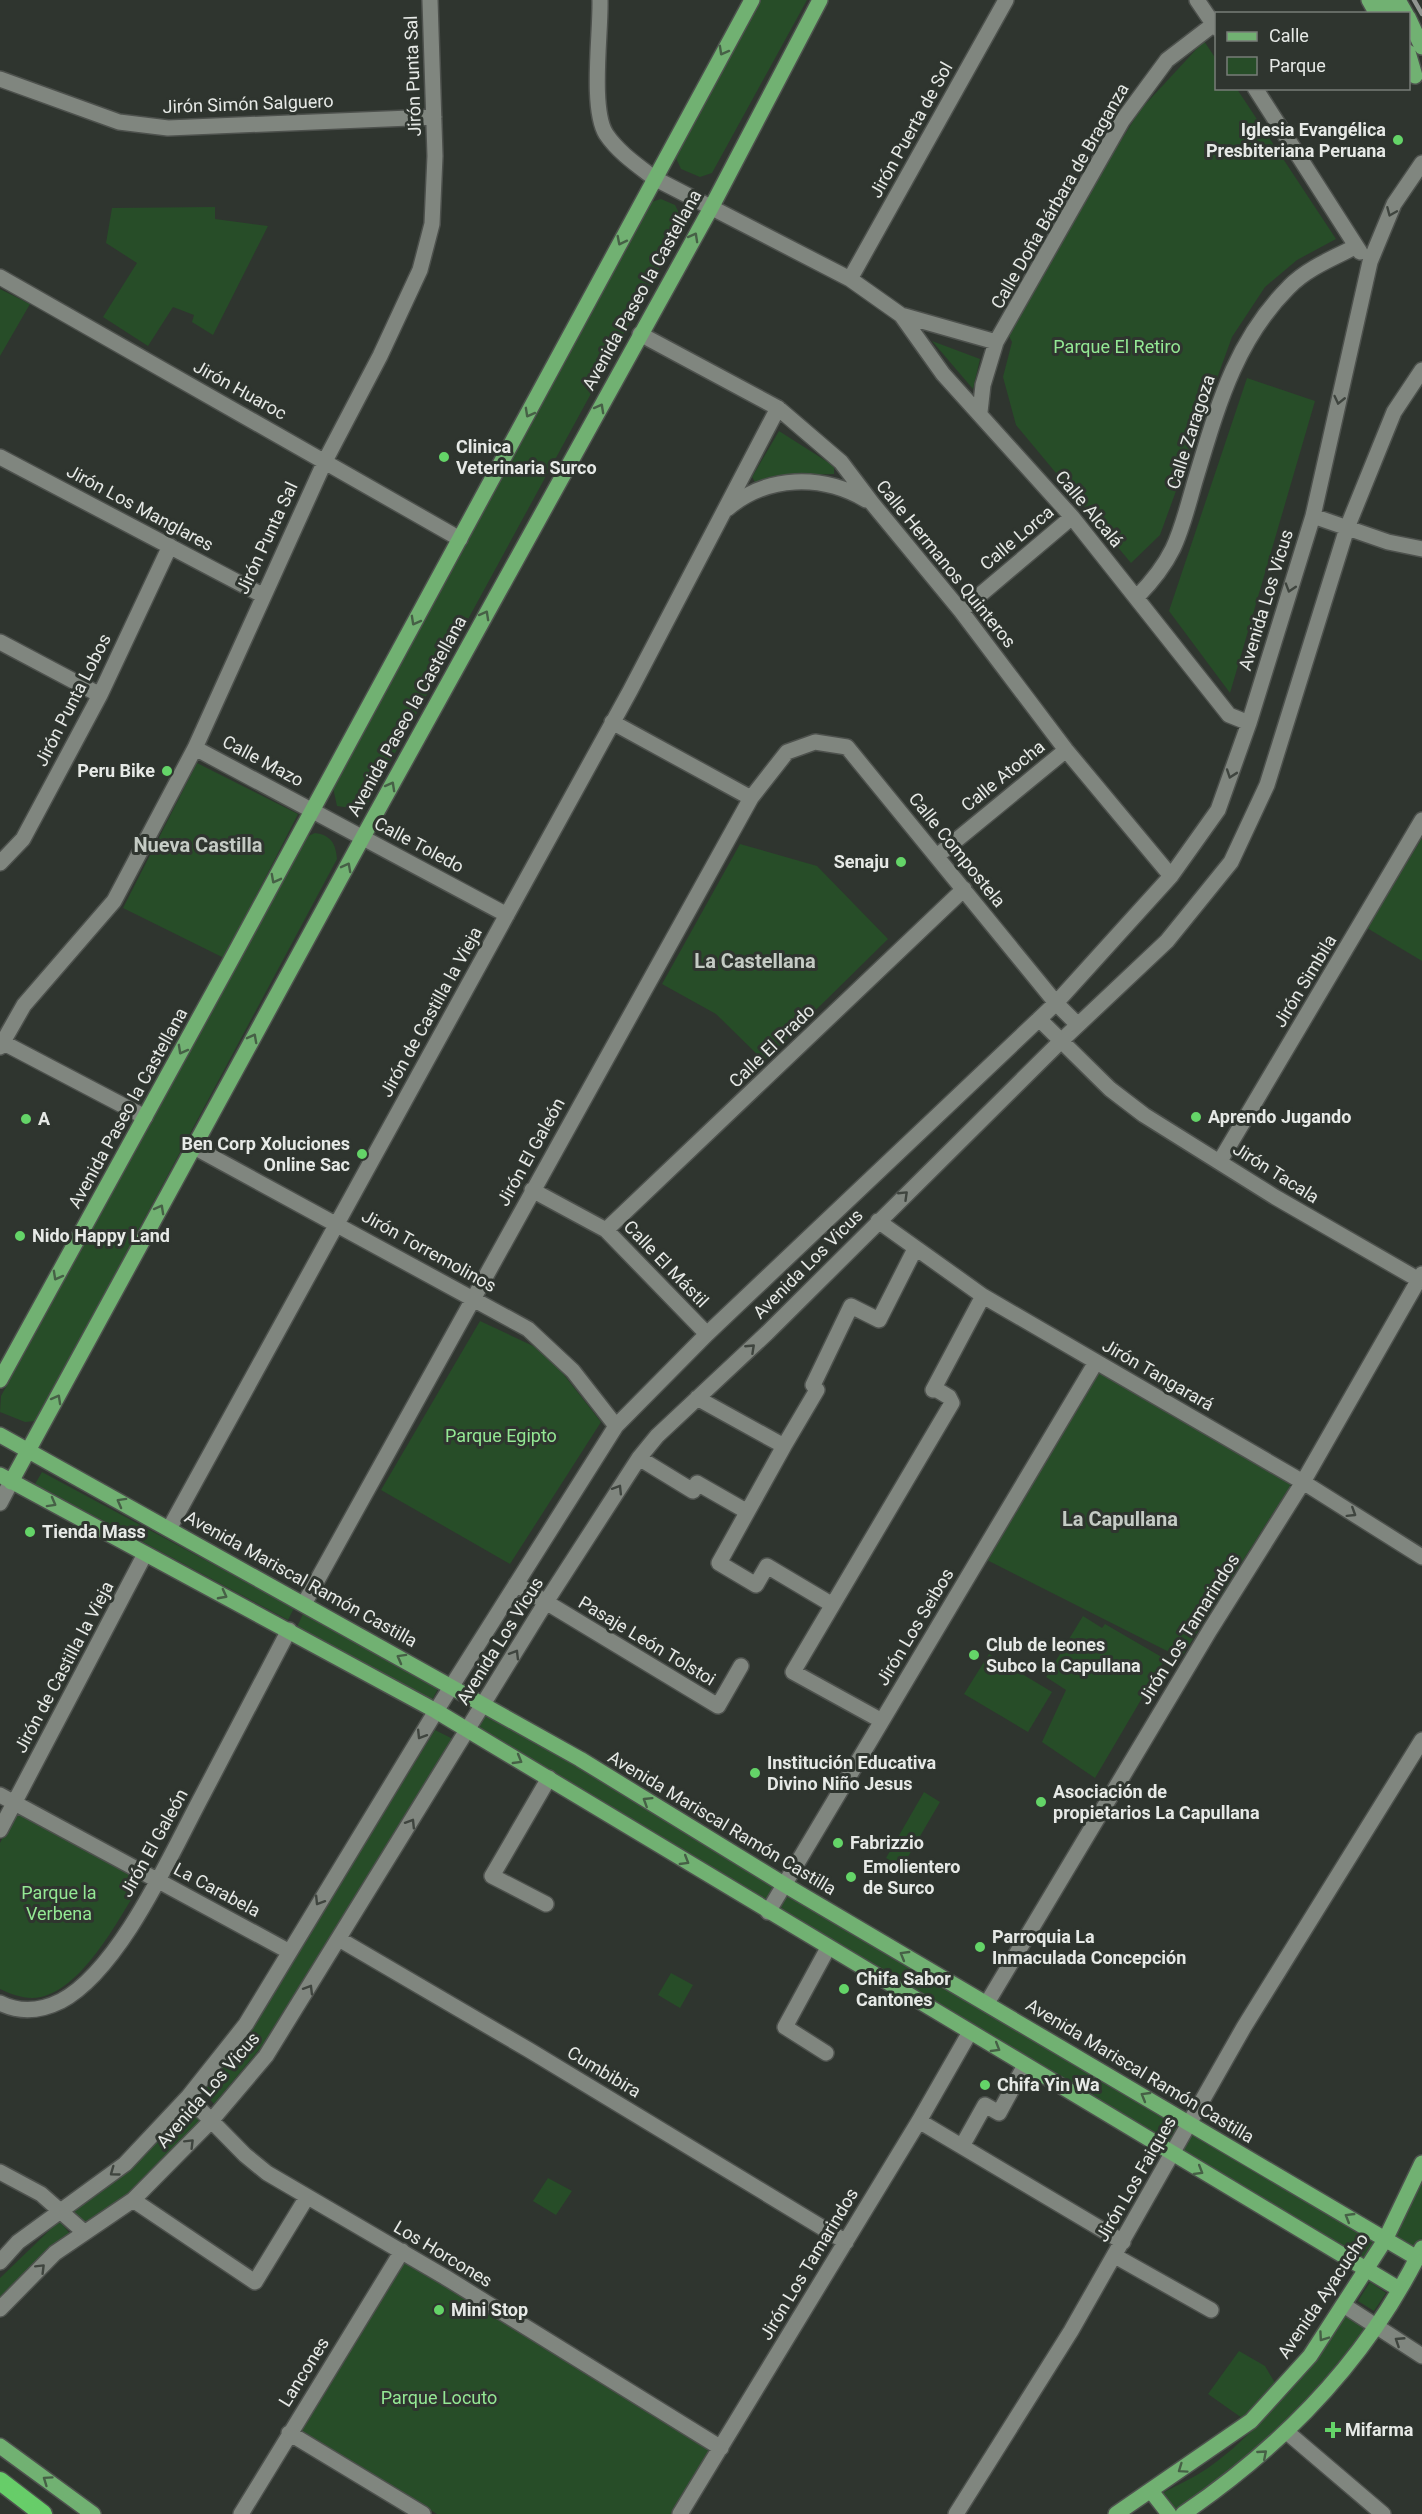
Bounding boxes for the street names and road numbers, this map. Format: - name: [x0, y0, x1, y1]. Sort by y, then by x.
- street label: Jirón Punta Sal: [400, 15, 425, 137]
- street label: Jirón Puerta de Sol: [865, 58, 957, 201]
- street label: Calle Doña Bárbara de Braganza: [986, 79, 1133, 312]
- street label: Jirón Simón Salguero: [162, 90, 334, 117]
- street label: Avenida Paseo la Castellana: [578, 186, 706, 394]
- street label: Jirón Huaroc: [190, 355, 290, 424]
- street label: Calle Zaragoza: [1162, 372, 1219, 492]
- street label: Jirón Los Manglares: [63, 460, 217, 555]
- street label: Calle Alcalá: [1051, 466, 1128, 551]
- street label: Calle Hermanos Quinteros: [872, 476, 1021, 652]
- street label: Jirón Punta Sal: [231, 478, 302, 597]
- street label: Calle Lorca: [976, 501, 1058, 574]
- street label: Avenida Los Vicus: [1234, 527, 1297, 673]
- street label: Avenida Paseo la Castellana: [343, 612, 471, 820]
- street label: Jirón Punta Lobos: [30, 630, 115, 770]
- street label: Calle Mazo: [219, 730, 307, 791]
- street label: Calle Atocha: [957, 736, 1049, 816]
- street label: Calle Compostela: [905, 788, 1010, 911]
- street label: Calle Toledo: [371, 812, 468, 877]
- street label: Jirón de Castilla la Vieja: [375, 923, 486, 1100]
- street label: Jirón Simbila: [1269, 931, 1340, 1031]
- street label: Calle El Prado: [725, 1000, 819, 1092]
- street label: Avenida Paseo la Castellana: [64, 1004, 192, 1212]
- street label: Jirón El Galeón: [492, 1094, 569, 1209]
- street label: Jirón Tacala: [1229, 1138, 1323, 1207]
- street label: Avenida Los Vicus: [748, 1204, 867, 1323]
- street label: Jirón Torremolinos: [358, 1205, 500, 1296]
- street label: Calle El Mástil: [620, 1216, 713, 1312]
- street label: Jirón Tangarará: [1099, 1334, 1218, 1415]
- street label: Avenida Mariscal Ramón Castilla: [181, 1506, 421, 1651]
- street label: Jirón Los Tamarindos: [1134, 1550, 1243, 1708]
- street label: Jirón Los Seibos: [871, 1564, 958, 1689]
- street label: Avenida Los Vicus: [452, 1573, 547, 1708]
- street label: Jirón de Castilla la Vieja: [9, 1577, 118, 1756]
- street label: Pasaje León Tolstoi: [575, 1591, 720, 1690]
- street label: Avenida Mariscal Ramón Castilla: [604, 1746, 840, 1899]
- street label: Jirón El Galeón: [115, 1785, 192, 1900]
- street label: La Carabela: [170, 1858, 264, 1921]
- street label: Avenida Mariscal Ramón Castilla: [1022, 1994, 1258, 2147]
- street label: Avenida Los Vicus: [152, 2028, 264, 2152]
- street label: Cumbibira: [564, 2041, 645, 2102]
- street label: Jirón Los Faiques: [1091, 2112, 1180, 2245]
- street label: Jirón Los Tamarindos: [755, 2184, 862, 2344]
- street label: Los Horcones: [390, 2216, 496, 2291]
- street label: Avenida Ayacucho: [1273, 2229, 1372, 2362]
- street label: Lancones: [274, 2333, 333, 2410]

